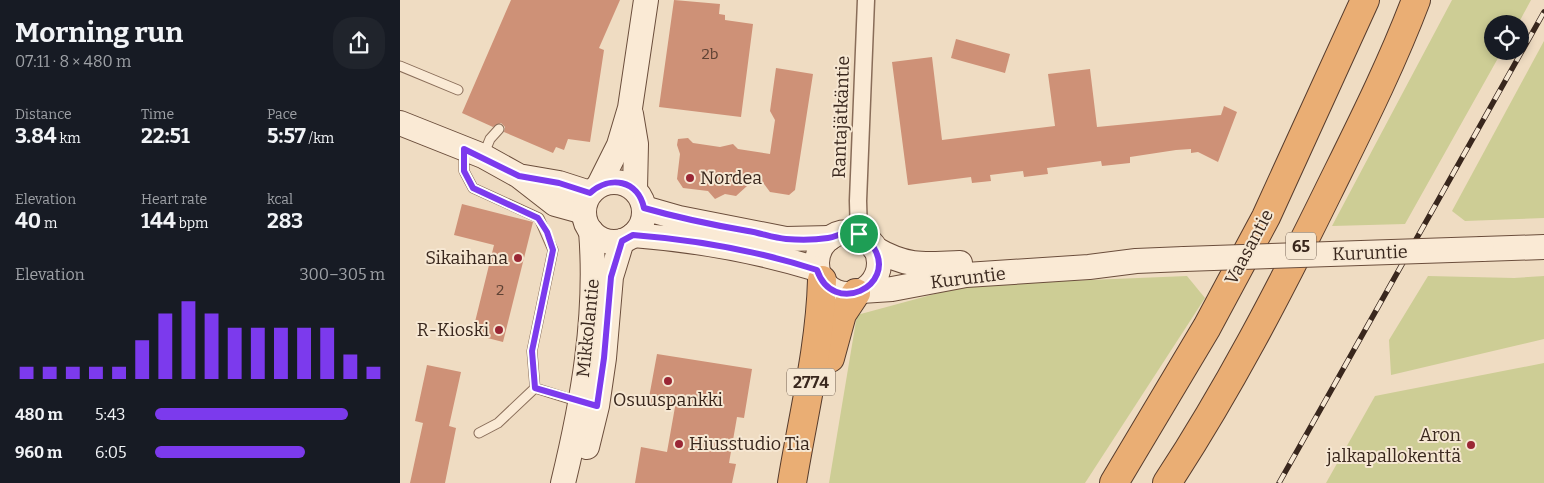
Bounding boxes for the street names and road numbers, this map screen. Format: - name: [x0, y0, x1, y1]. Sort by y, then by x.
- street label: Rantajätkäntie: [828, 55, 854, 179]
- street label: Vaasantie: [1220, 206, 1278, 288]
- road number: 65: [1286, 232, 1316, 260]
- street label: Kuruntie: [1332, 241, 1408, 265]
- street label: Kuruntie: [929, 262, 1007, 294]
- street label: Mikkolantie: [572, 278, 604, 378]
- road number: 2774: [787, 368, 835, 396]

